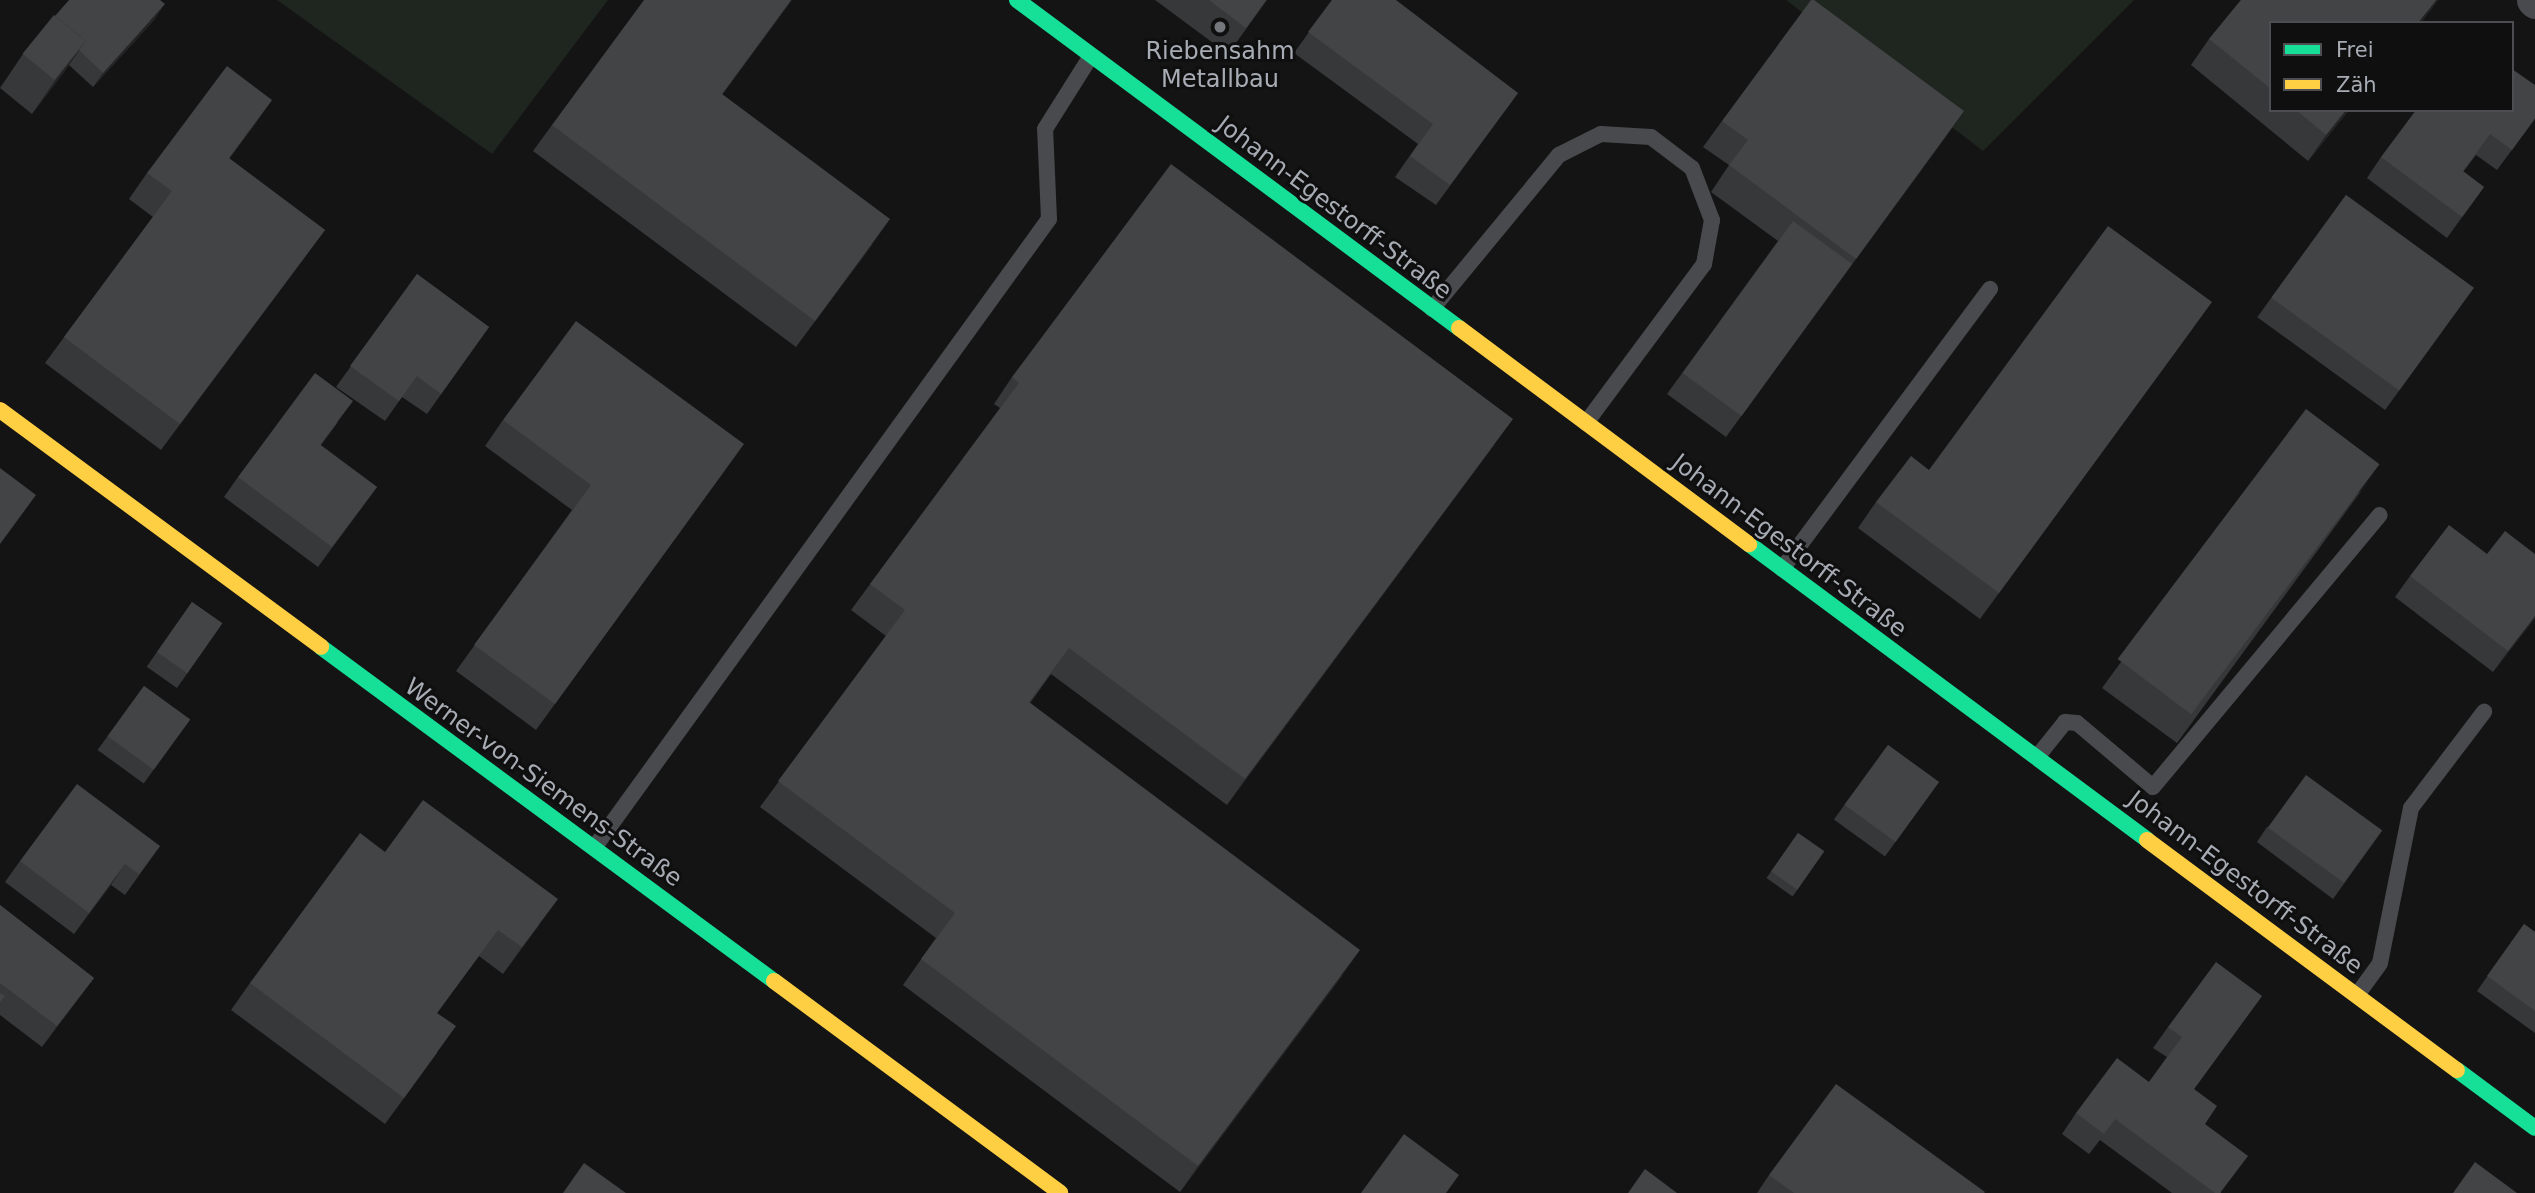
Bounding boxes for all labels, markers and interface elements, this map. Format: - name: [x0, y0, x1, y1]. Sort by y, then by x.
- marker: Riebensahm Metallbau: [1212, 19, 1228, 35]
- legend: [2269, 21, 2514, 112]
- place label: Riebensahm Metallbau: [1145, 38, 1295, 94]
- text: Frei: [2336, 38, 2373, 62]
- text: Zäh: [2336, 73, 2377, 97]
- street label: Johann-Egestorff-Straße: [1211, 110, 1457, 306]
- street label: Johann-Egestorff-Straße: [1666, 448, 1912, 644]
- street label: Werner-von-Siemens-Straße: [399, 673, 687, 893]
- street label: Johann-Egestorff-Straße: [2122, 785, 2368, 981]

